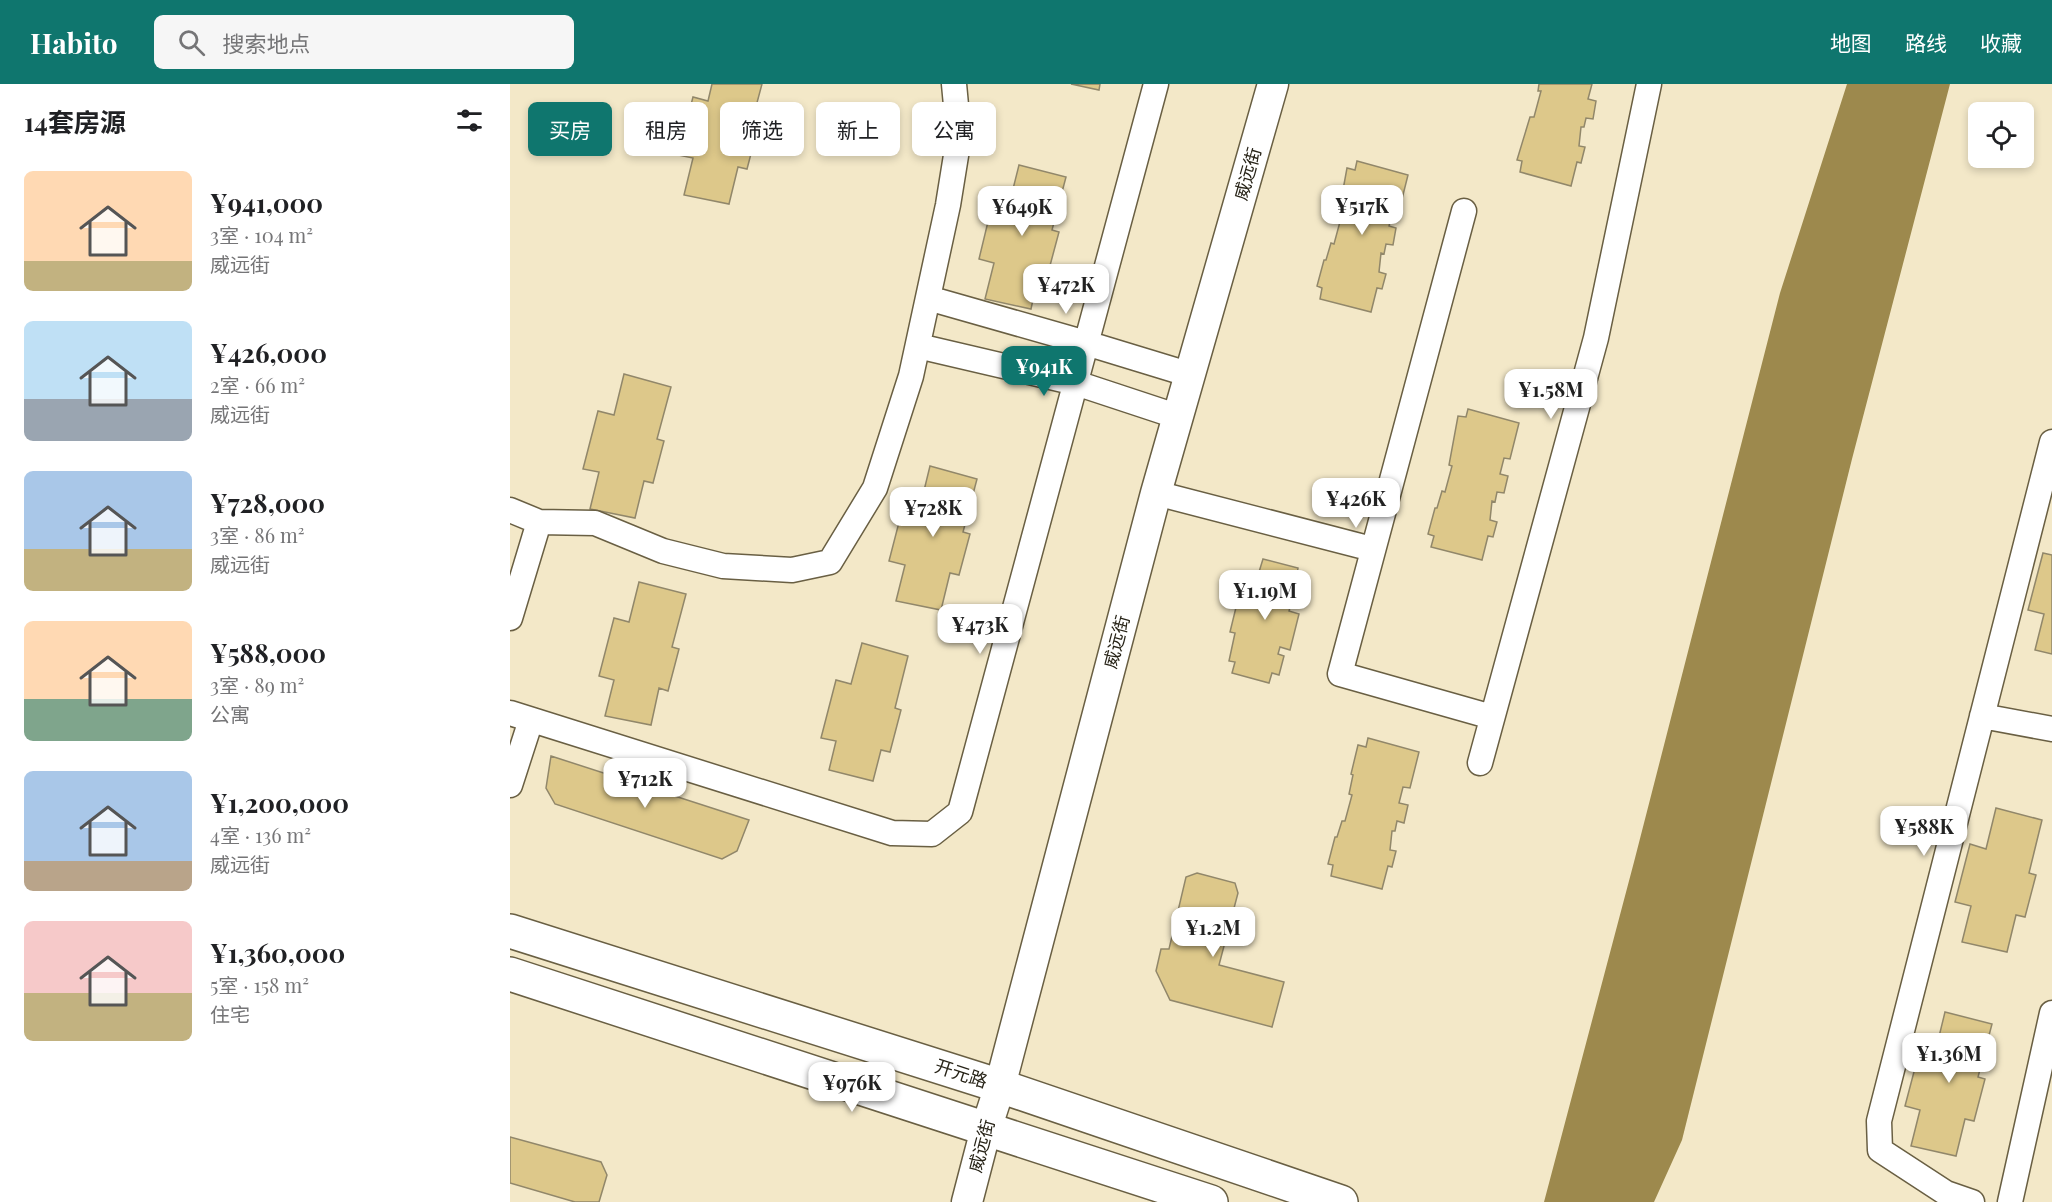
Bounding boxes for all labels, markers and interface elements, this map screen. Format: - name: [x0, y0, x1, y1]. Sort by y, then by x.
- search box: [154, 15, 574, 69]
- text: Habito: [30, 24, 118, 61]
- icon: search: [175, 26, 208, 59]
- text: 搜索地点: [223, 28, 311, 58]
- text: 地图: [1830, 28, 1872, 56]
- text: 路线: [1905, 28, 1947, 56]
- text: 收藏: [1980, 28, 2022, 56]
- chip: 买房: [528, 102, 612, 156]
- chip: 租房: [624, 102, 708, 156]
- chip: 筛选: [720, 102, 804, 156]
- chip: 新上: [816, 102, 900, 156]
- chip: 公寓: [912, 102, 996, 156]
- map controls: [1968, 102, 2034, 168]
- button: locate: [1968, 102, 2034, 168]
- text: 14套房源: [24, 104, 126, 139]
- icon: filters: [453, 104, 486, 137]
- street label: 威远街: [1228, 144, 1266, 203]
- text: ¥941,000: [210, 185, 323, 220]
- pin: ¥517K: [1320, 185, 1404, 236]
- pin: ¥649K: [980, 186, 1064, 237]
- text: ¥517K: [1335, 191, 1389, 218]
- text: ¥649K: [992, 192, 1052, 219]
- icon: home: [72, 195, 144, 267]
- text: 3室 · 104 m²: [210, 221, 313, 248]
- text: 威远街: [210, 250, 270, 277]
- pin: ¥472K: [1024, 264, 1108, 315]
- text: ¥472K: [1037, 270, 1095, 297]
- text: ¥426,000: [210, 335, 327, 370]
- icon: home: [72, 345, 144, 417]
- pin: ¥941K: [1002, 346, 1086, 397]
- text: ¥941K: [1015, 352, 1073, 379]
- pin: ¥1.58M: [1502, 369, 1600, 420]
- text: 2室 · 66 m²: [210, 371, 305, 398]
- text: ¥1.58M: [1518, 375, 1584, 402]
- text: 威远街: [210, 400, 270, 427]
- pin: ¥426K: [1314, 478, 1398, 529]
- text: ¥426K: [1326, 484, 1386, 511]
- text: ¥728,000: [210, 485, 325, 520]
- pin: ¥728K: [891, 487, 975, 538]
- text: ¥728K: [904, 493, 962, 520]
- icon: home: [72, 495, 144, 567]
- text: 3室 · 86 m²: [210, 521, 305, 548]
- text: 威远街: [210, 550, 270, 577]
- pin: ¥1.19M: [1216, 570, 1314, 621]
- text: ¥1.19M: [1233, 576, 1297, 603]
- pin: ¥473K: [938, 604, 1022, 655]
- text: ¥473K: [951, 610, 1009, 637]
- street label: 威远街: [1097, 613, 1135, 671]
- text: ¥588,000: [210, 635, 326, 670]
- icon: home: [72, 645, 144, 717]
- text: 3室 · 89 m²: [210, 671, 304, 698]
- text: 公寓: [210, 700, 250, 727]
- pin: ¥712K: [603, 758, 687, 809]
- text: ¥712K: [617, 764, 673, 791]
- text: ¥1,200,000: [210, 785, 349, 820]
- icon: home: [72, 795, 144, 867]
- pin: ¥588K: [1882, 806, 1966, 857]
- text: ¥588K: [1894, 812, 1954, 839]
- text: 4室 · 136 m²: [210, 821, 311, 848]
- text: 威远街: [210, 850, 270, 877]
- pin: ¥1.2M: [1171, 907, 1255, 958]
- text: ¥1.2M: [1185, 913, 1241, 940]
- text: ¥1,360,000: [210, 935, 345, 970]
- icon: home: [72, 945, 144, 1017]
- text: 5室 · 158 m²: [210, 971, 309, 998]
- text: 住宅: [210, 1000, 250, 1027]
- pin: ¥1.36M: [1900, 1033, 1998, 1084]
- text: ¥1.36M: [1916, 1039, 1982, 1066]
- street label: 开元路: [932, 1053, 991, 1093]
- pin: ¥976K: [810, 1062, 894, 1113]
- text: ¥976K: [822, 1068, 882, 1095]
- street label: 威远街: [962, 1117, 1000, 1175]

